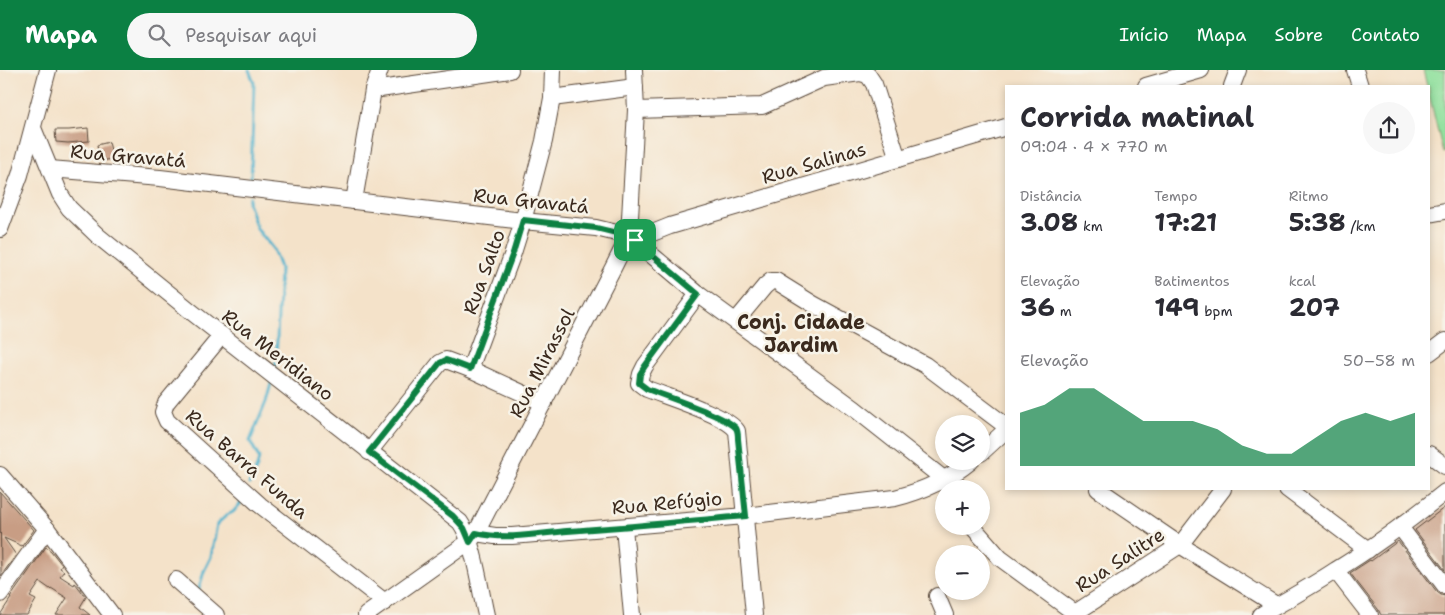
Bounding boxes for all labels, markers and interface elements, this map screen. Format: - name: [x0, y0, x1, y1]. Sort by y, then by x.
- search box: [127, 13, 477, 58]
- text: Mapa: [25, 19, 97, 51]
- icon: search: [145, 21, 173, 49]
- text: Pesquisar aqui: [185, 23, 317, 48]
- text: Início: [1119, 23, 1169, 47]
- text: Mapa: [1197, 23, 1246, 47]
- text: Sobre: [1274, 23, 1323, 47]
- text: Contato: [1351, 23, 1420, 47]
- text: Corrida matinal: [1020, 98, 1254, 136]
- button: share: [1363, 102, 1415, 154]
- street label: Rua Salinas: [759, 136, 869, 190]
- text: 09:04 · 4 × 770 m: [1020, 136, 1168, 157]
- street label: Rua Gravatá: [69, 138, 187, 174]
- street label: Rua Gravatá: [472, 183, 590, 220]
- text: Distância: [1020, 187, 1082, 205]
- text: Tempo: [1154, 187, 1197, 205]
- text: Ritmo: [1289, 187, 1328, 205]
- text: 3.08: [1020, 205, 1078, 239]
- text: 17:21: [1154, 205, 1217, 239]
- text: 5:38: [1289, 205, 1346, 239]
- text: km: [1078, 217, 1103, 235]
- text: /km: [1346, 217, 1376, 235]
- pin: [614, 219, 656, 261]
- street label: Rua Salto: [457, 226, 511, 318]
- icon: arrive: [621, 226, 649, 254]
- text: Elevação: [1020, 272, 1080, 290]
- text: Batimentos: [1154, 272, 1230, 290]
- text: kcal: [1289, 272, 1316, 290]
- text: 36: [1020, 290, 1055, 324]
- text: 149: [1154, 290, 1200, 324]
- text: 207: [1289, 290, 1340, 324]
- text: m: [1055, 302, 1072, 320]
- text: bpm: [1200, 302, 1232, 320]
- street label: Rua Meridiano: [217, 303, 339, 407]
- street label: Rua Mirassol: [504, 304, 580, 422]
- district label: Conj. Cidade Jardim: [737, 309, 865, 358]
- text: Elevação: [1020, 350, 1089, 371]
- text: 50–58 m: [1343, 350, 1415, 371]
- street label: Rua Barra Funda: [180, 404, 314, 524]
- map controls: [935, 415, 990, 600]
- button: layers: [935, 415, 990, 470]
- button: +: [935, 480, 990, 535]
- street label: Rua Refúgio: [611, 486, 723, 520]
- street label: Rua Salitre: [1071, 522, 1169, 598]
- button: −: [935, 545, 990, 600]

